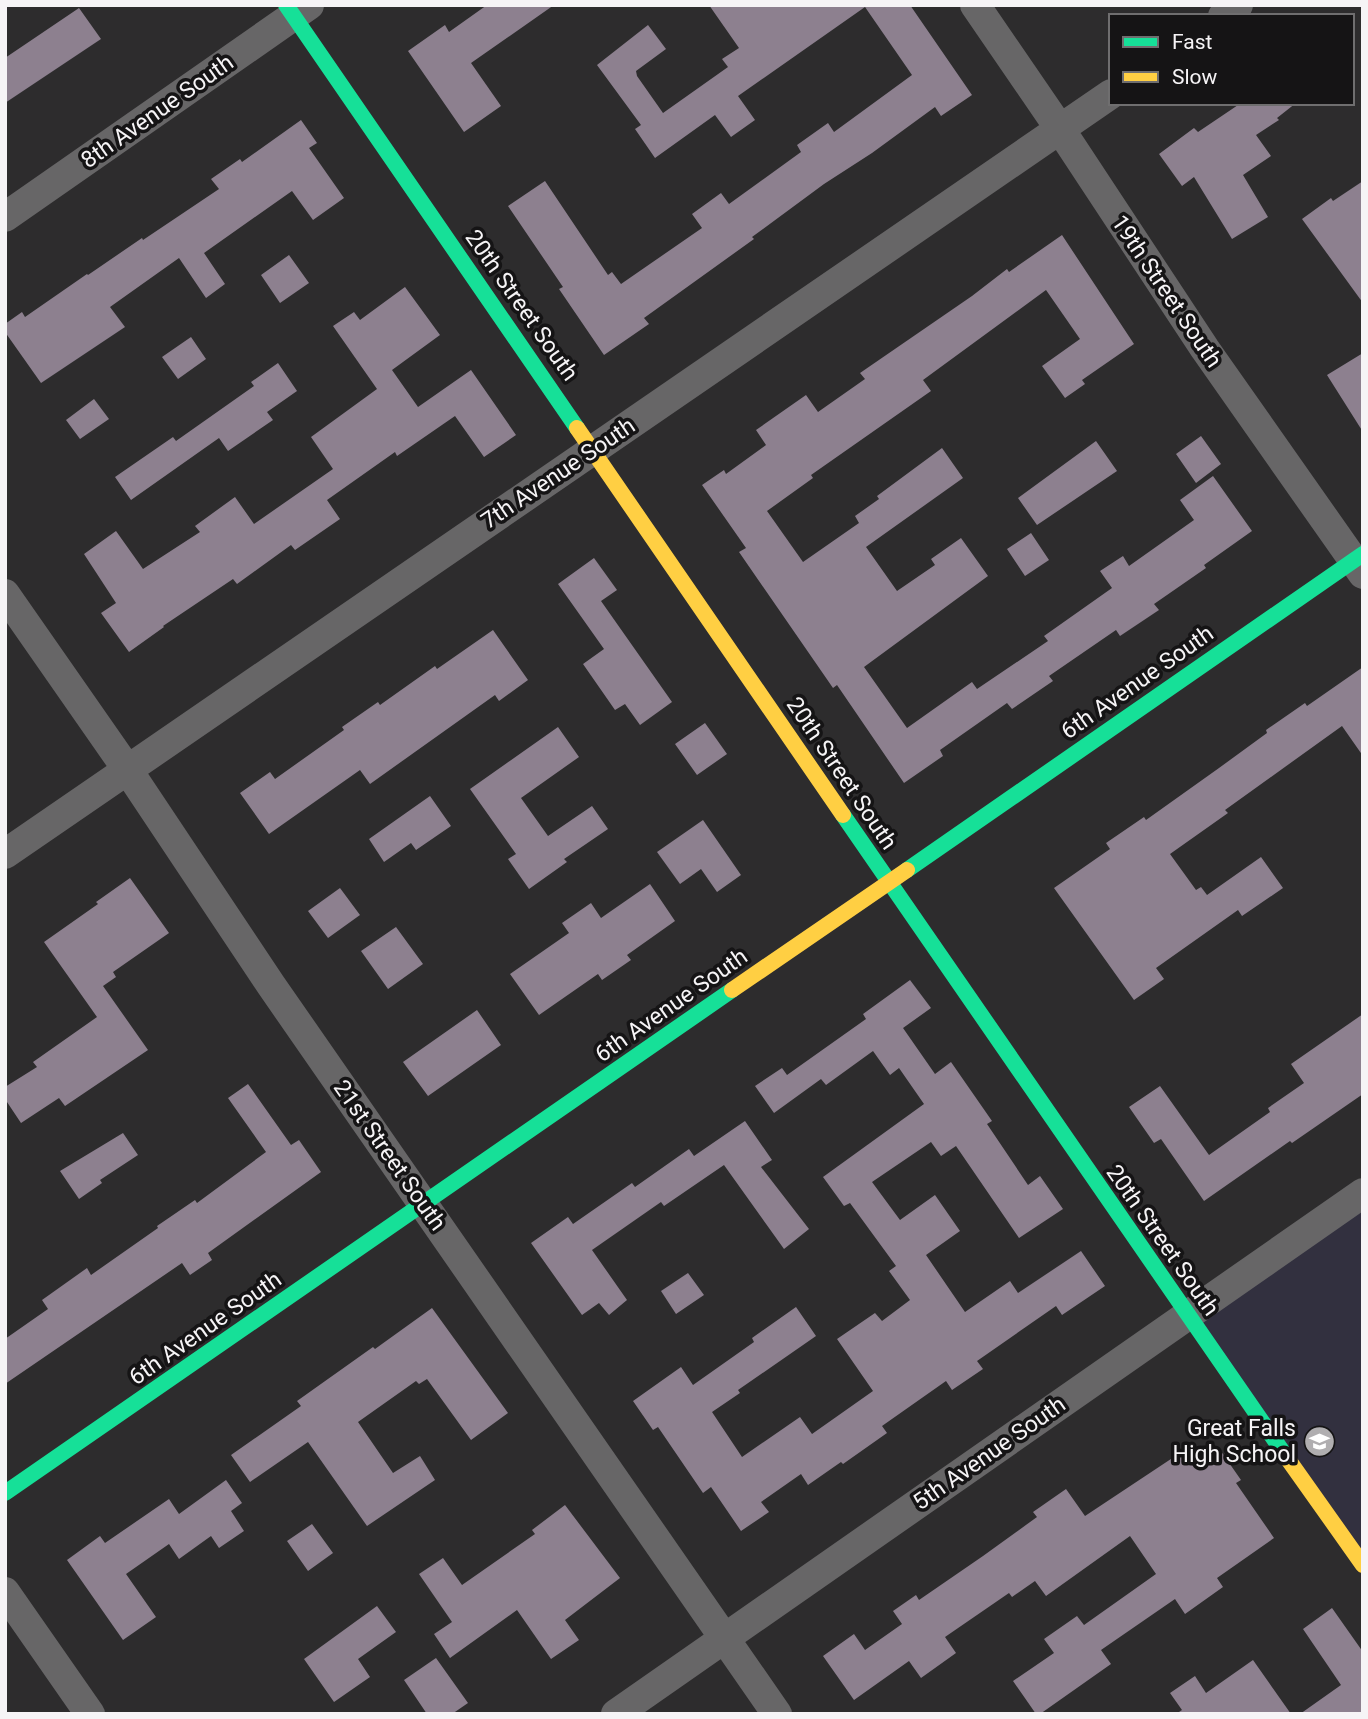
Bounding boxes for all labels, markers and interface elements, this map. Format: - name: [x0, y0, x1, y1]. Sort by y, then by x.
- legend: [1109, 14, 1354, 105]
- text: Fast: [1172, 30, 1213, 54]
- street label: 8th Avenue South: [76, 49, 239, 174]
- text: Slow: [1172, 65, 1218, 89]
- street label: 19th Street South: [1106, 210, 1227, 373]
- street label: 20th Street South: [460, 225, 584, 386]
- street label: 7th Avenue South: [476, 412, 640, 535]
- street label: 6th Avenue South: [1056, 620, 1219, 745]
- street label: 20th Street South: [781, 692, 902, 855]
- street label: 6th Avenue South: [590, 943, 753, 1068]
- street label: 21st Street South: [328, 1075, 451, 1236]
- street label: 20th Street South: [1101, 1160, 1225, 1321]
- street label: 6th Avenue South: [124, 1266, 287, 1391]
- street label: 5th Avenue South: [908, 1391, 1071, 1516]
- place label: Great Falls High School: [1173, 1415, 1296, 1468]
- school or university icon: Great Falls High School: [1302, 1424, 1336, 1458]

